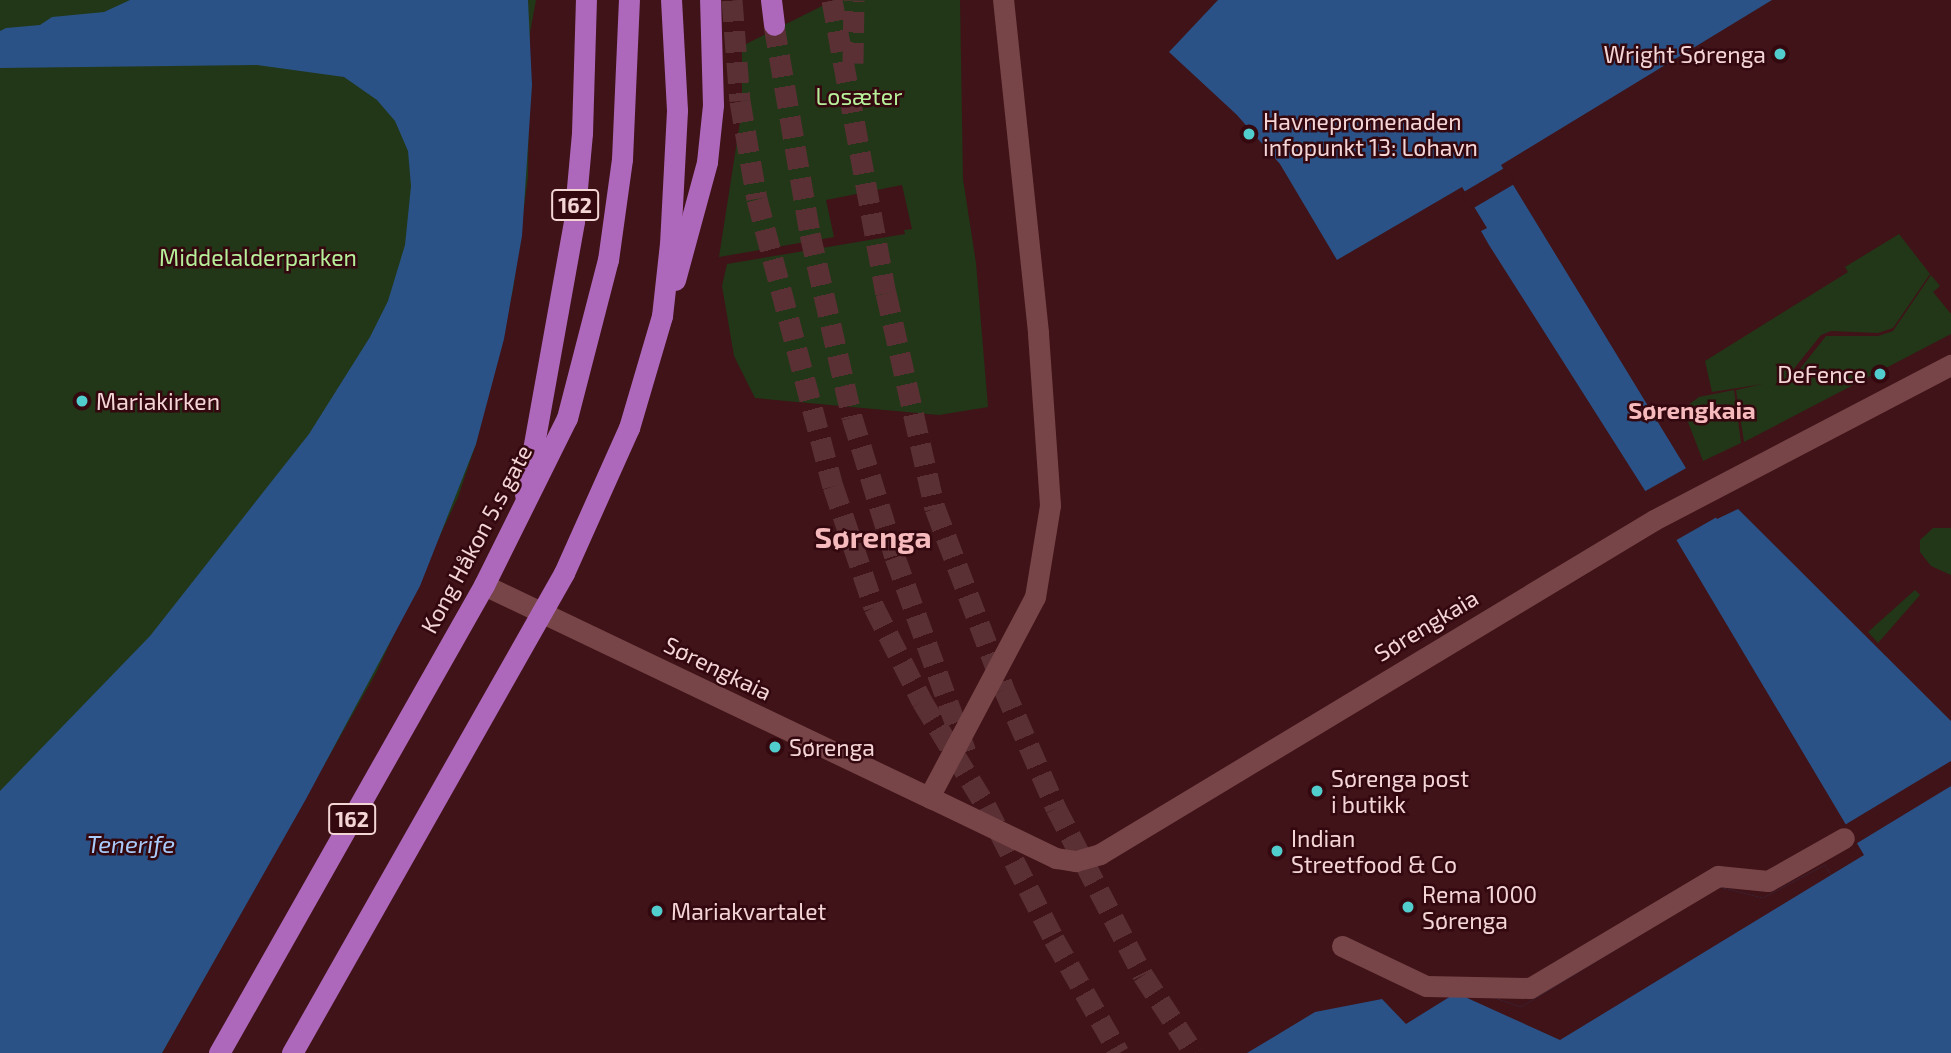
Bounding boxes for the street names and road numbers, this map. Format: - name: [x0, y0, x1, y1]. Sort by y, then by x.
- road number: 162: [550, 188, 600, 222]
- street label: Kong Håkon 5.s gate: [415, 440, 537, 638]
- street label: Sørengkaia: [1369, 583, 1483, 667]
- street label: Sørengkaia: [660, 630, 776, 706]
- road number: 162: [328, 802, 376, 836]

